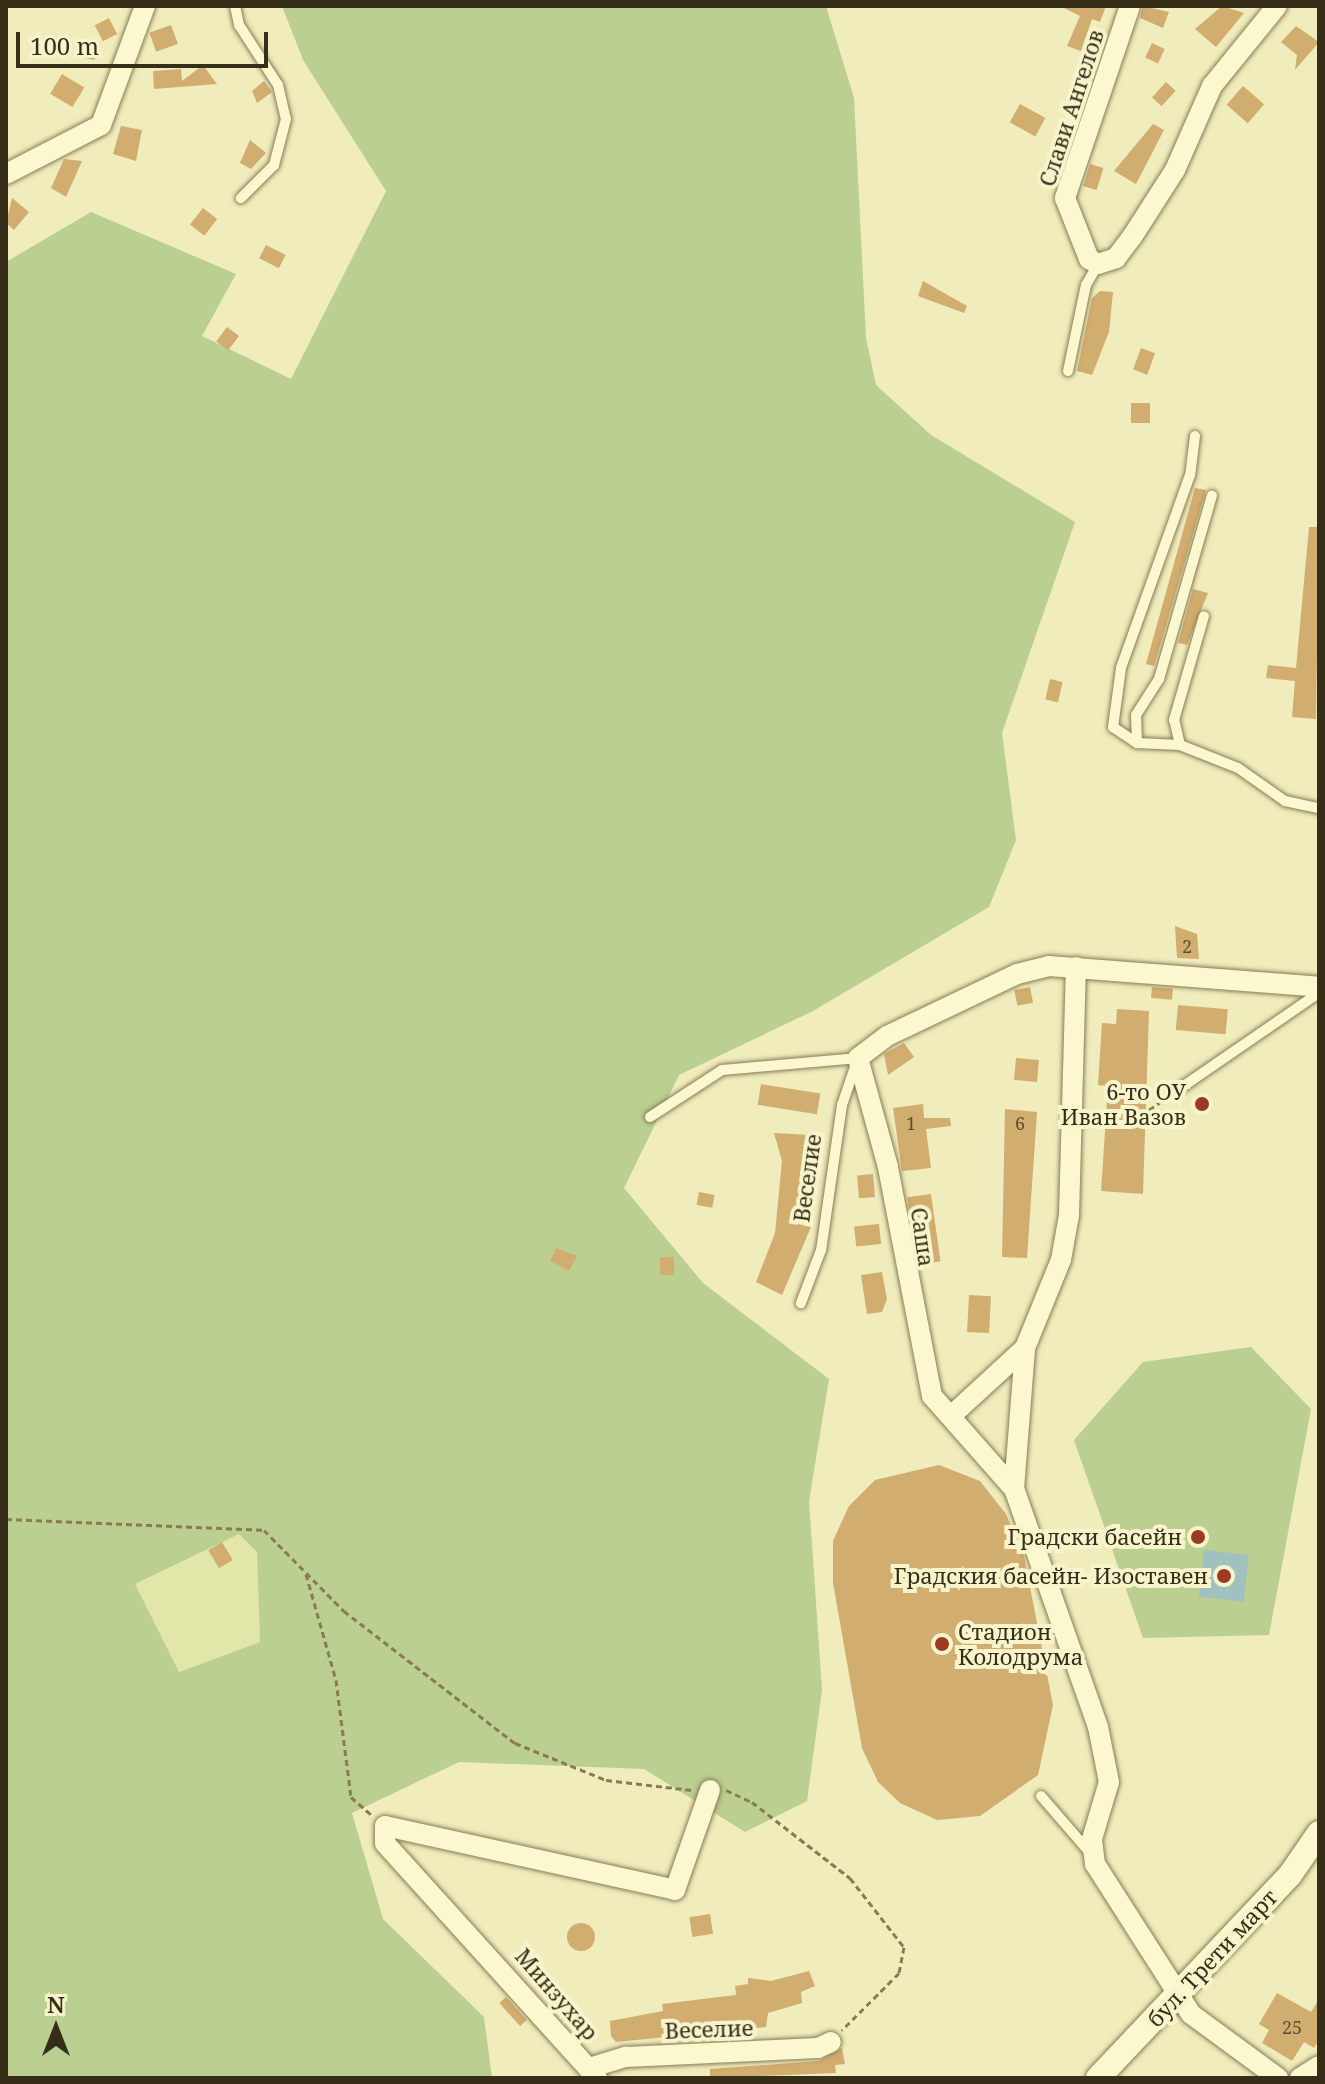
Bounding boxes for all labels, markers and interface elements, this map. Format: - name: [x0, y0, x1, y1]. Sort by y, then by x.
- scale bar: [20, 16, 272, 66]
- street label: Слави Ангелов: [1033, 26, 1109, 190]
- text: 100 m: [30, 29, 99, 62]
- house number: 2: [1182, 935, 1192, 957]
- place label: 6-то ОУ Иван Вазов: [1061, 1078, 1186, 1130]
- marker: 6-то ОУ Иван Вазов: [1193, 1095, 1211, 1113]
- house number: 1: [906, 1112, 916, 1134]
- house number: 6: [1015, 1112, 1025, 1134]
- street label: Веселие: [788, 1132, 826, 1224]
- street label: Саша: [906, 1206, 940, 1268]
- place label: Градски басейн: [1008, 1524, 1182, 1550]
- marker: Градски басейн: [1189, 1528, 1207, 1546]
- place label: Градския басейн- Изоставен: [894, 1563, 1208, 1589]
- marker: Градския басейн- Изоставен: [1215, 1567, 1233, 1585]
- place label: Стадион Колодрума: [958, 1618, 1083, 1670]
- marker: Стадион Колодрума: [933, 1635, 951, 1653]
- street label: бул. Трети март: [1142, 1884, 1282, 2032]
- street label: Минзухар: [510, 1943, 604, 2045]
- north arrow: [16, 1988, 96, 2068]
- text: N: [47, 1989, 65, 2019]
- street label: Веселие: [664, 2014, 754, 2044]
- house number: 25: [1282, 2016, 1302, 2038]

